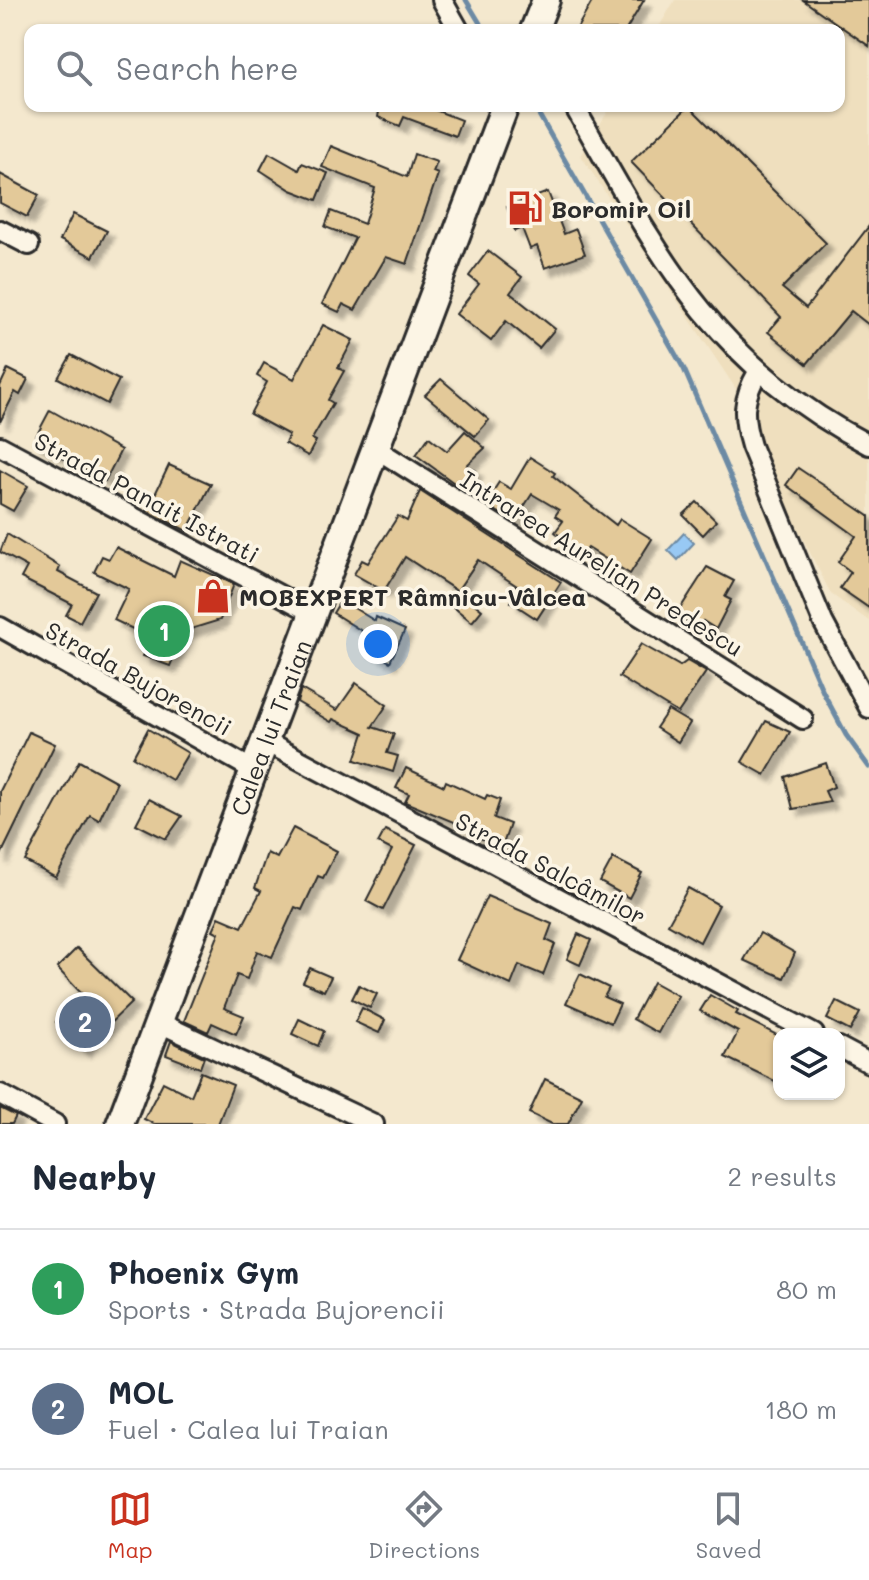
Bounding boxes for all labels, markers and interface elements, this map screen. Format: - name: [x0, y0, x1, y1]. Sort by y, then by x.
- search box: [24, 24, 845, 112]
- icon: search: [52, 46, 96, 90]
- text: Search here: [116, 48, 299, 88]
- fuel station icon: Boromir Oil: [506, 189, 544, 227]
- place label: Boromir Oil: [551, 193, 691, 224]
- street label: Strada Panait Istrati: [29, 425, 265, 569]
- street label: Intrarea Aurelian Predescu: [455, 463, 749, 663]
- shop icon: MOBEXPERT Râmnicu-Vâlcea: [194, 577, 232, 615]
- place label: MOBEXPERT Râmnicu-Vâlcea: [239, 581, 586, 612]
- pin: 1: [138, 601, 190, 661]
- street label: Strada Bujorencii: [40, 614, 238, 742]
- your location: [358, 624, 398, 664]
- street label: Calea lui Traian: [223, 635, 317, 820]
- street label: Strada Salcâmilor: [450, 805, 652, 931]
- pin: 2: [59, 992, 111, 1052]
- map controls: [773, 1028, 845, 1100]
- button: layers: [773, 1028, 845, 1100]
- text: Nearby: [32, 1154, 157, 1199]
- text: 2 results: [728, 1159, 837, 1193]
- text: Phoenix Gym: [108, 1252, 299, 1292]
- text: 1: [52, 1272, 64, 1306]
- text: 80 m: [776, 1272, 837, 1306]
- text: Sports · Strada Bujorencii: [108, 1292, 445, 1326]
- text: MOL: [108, 1372, 174, 1412]
- text: 2: [51, 1392, 65, 1426]
- text: 180 m: [765, 1392, 837, 1426]
- text: Fuel · Calea lui Traian: [108, 1412, 389, 1446]
- tab: Map: [108, 1487, 153, 1564]
- tab: Directions: [368, 1487, 480, 1564]
- tab: Saved: [696, 1487, 761, 1564]

